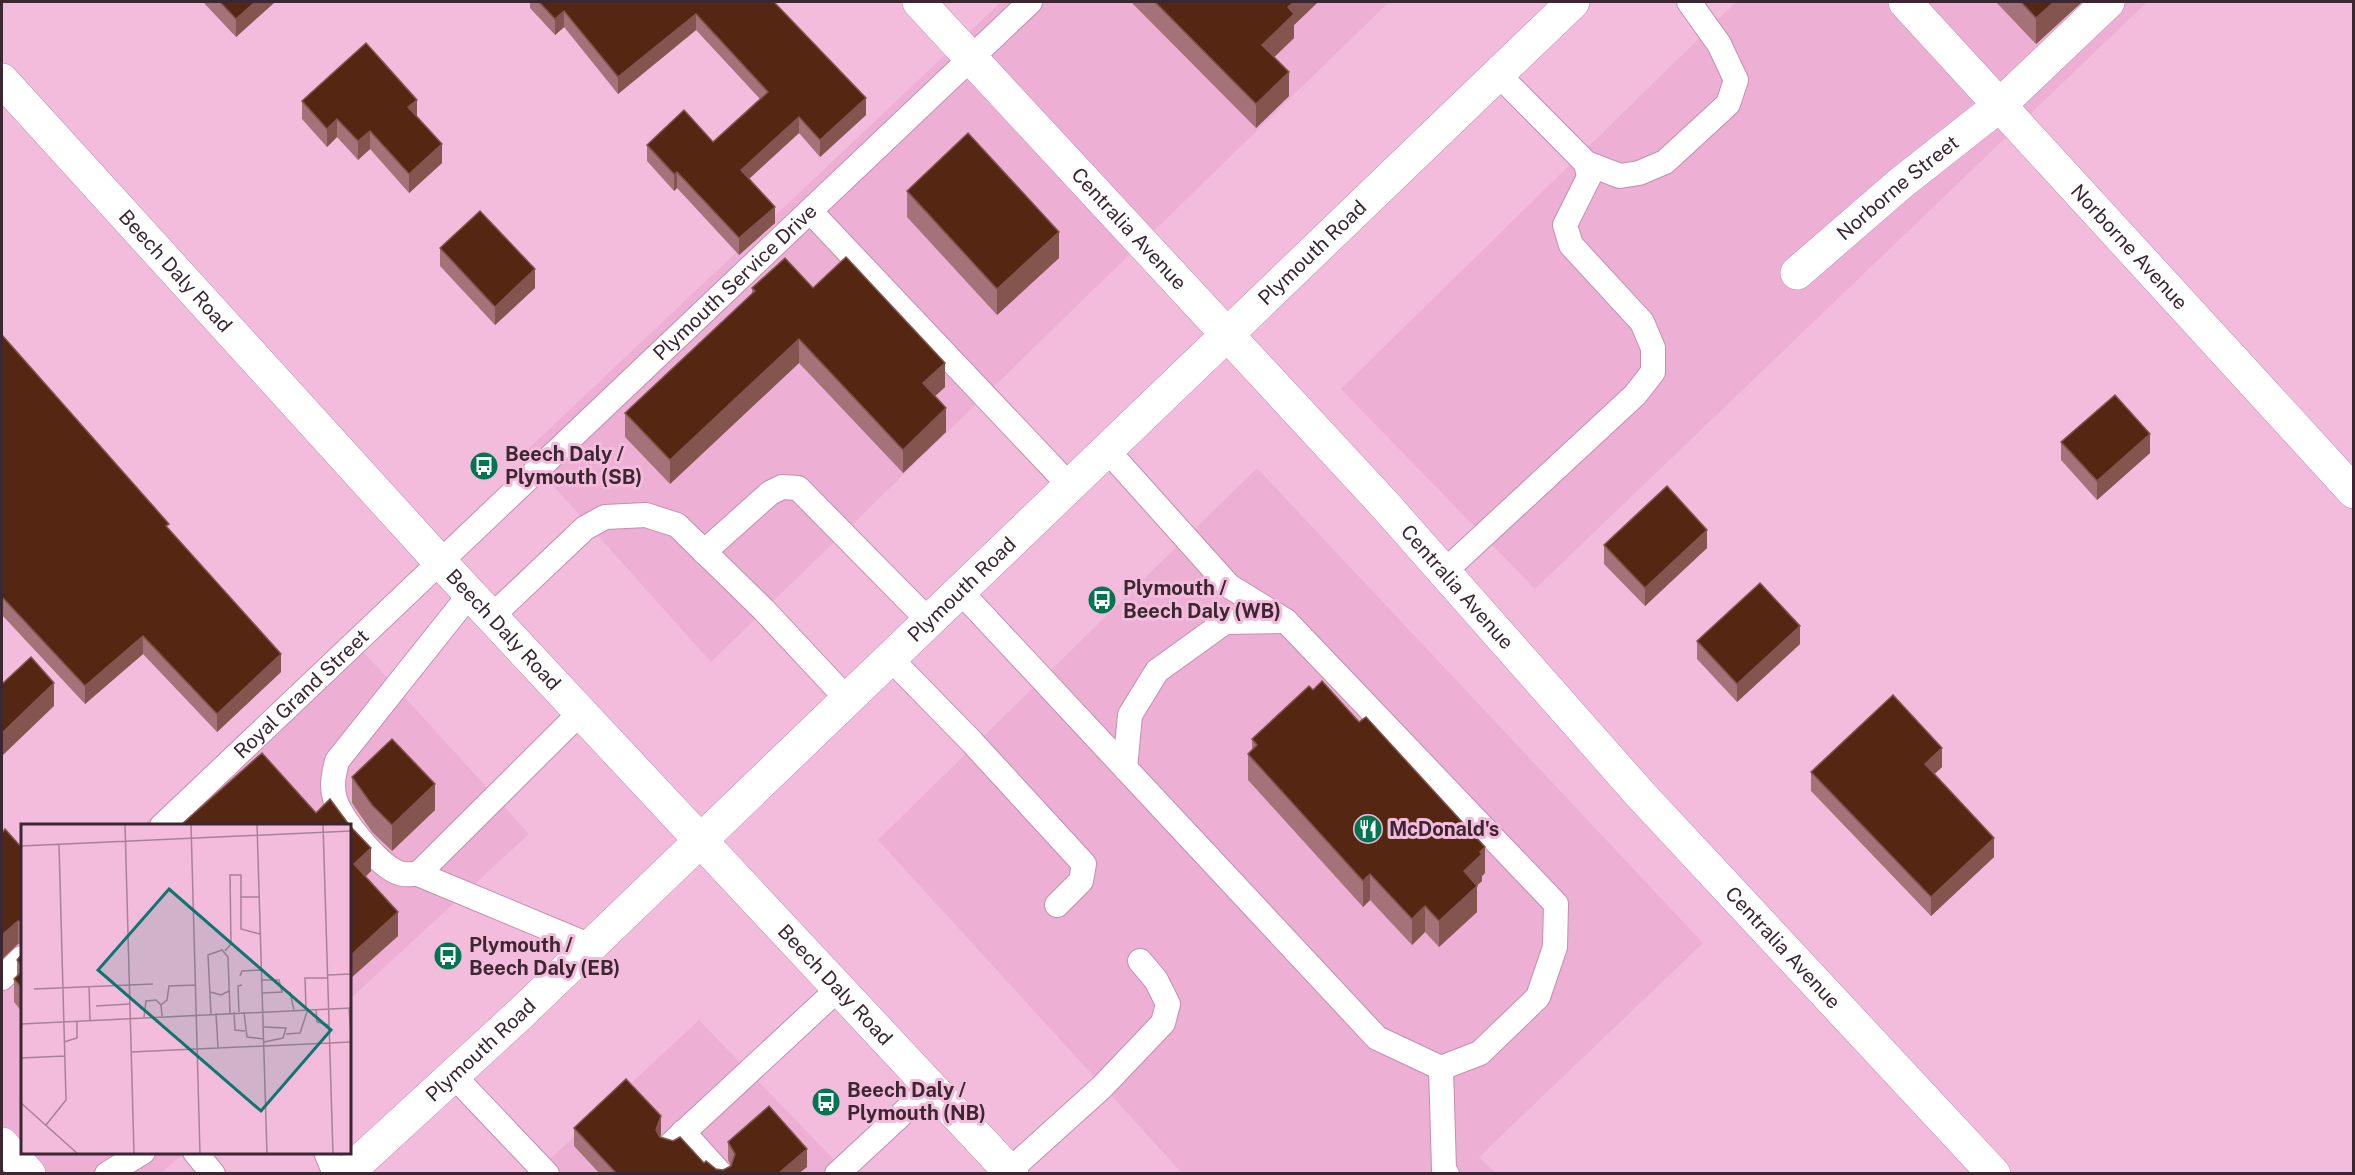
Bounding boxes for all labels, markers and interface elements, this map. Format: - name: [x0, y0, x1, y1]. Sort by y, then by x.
- street label: Norborne Street: [1832, 130, 1963, 245]
- street label: Centralia Avenue: [1066, 163, 1192, 295]
- street label: Norborne Avenue: [2066, 179, 2193, 314]
- street label: Plymouth Road: [1253, 195, 1371, 310]
- street label: Plymouth Service Drive: [648, 199, 822, 365]
- street label: Beech Daly Road: [114, 205, 237, 337]
- place label: Beech Daly / Plymouth (SB): [505, 442, 642, 489]
- bus stop icon: Beech Daly / Plymouth (SB): [468, 450, 500, 482]
- street label: Centralia Avenue: [1396, 520, 1519, 654]
- street label: Plymouth Road: [903, 532, 1021, 647]
- street label: Beech Daly Road: [441, 564, 566, 695]
- place label: Plymouth / Beech Daly (WB): [1123, 576, 1281, 623]
- bus stop icon: Plymouth / Beech Daly (WB): [1086, 584, 1118, 616]
- street label: Royal Grand Street: [229, 624, 374, 763]
- restaurant icon: McDonald's: [1352, 813, 1384, 845]
- place label: McDonald's: [1389, 817, 1499, 841]
- inset map: [21, 824, 351, 1154]
- street label: Centralia Avenue: [1720, 882, 1846, 1014]
- street label: Beech Daly Road: [773, 919, 898, 1050]
- place label: Plymouth / Beech Daly (EB): [469, 933, 620, 980]
- bus stop icon: Plymouth / Beech Daly (EB): [432, 940, 464, 972]
- street label: Plymouth Road: [421, 994, 541, 1107]
- place label: Beech Daly / Plymouth (NB): [847, 1078, 986, 1125]
- bus stop icon: Beech Daly / Plymouth (NB): [810, 1086, 842, 1118]

